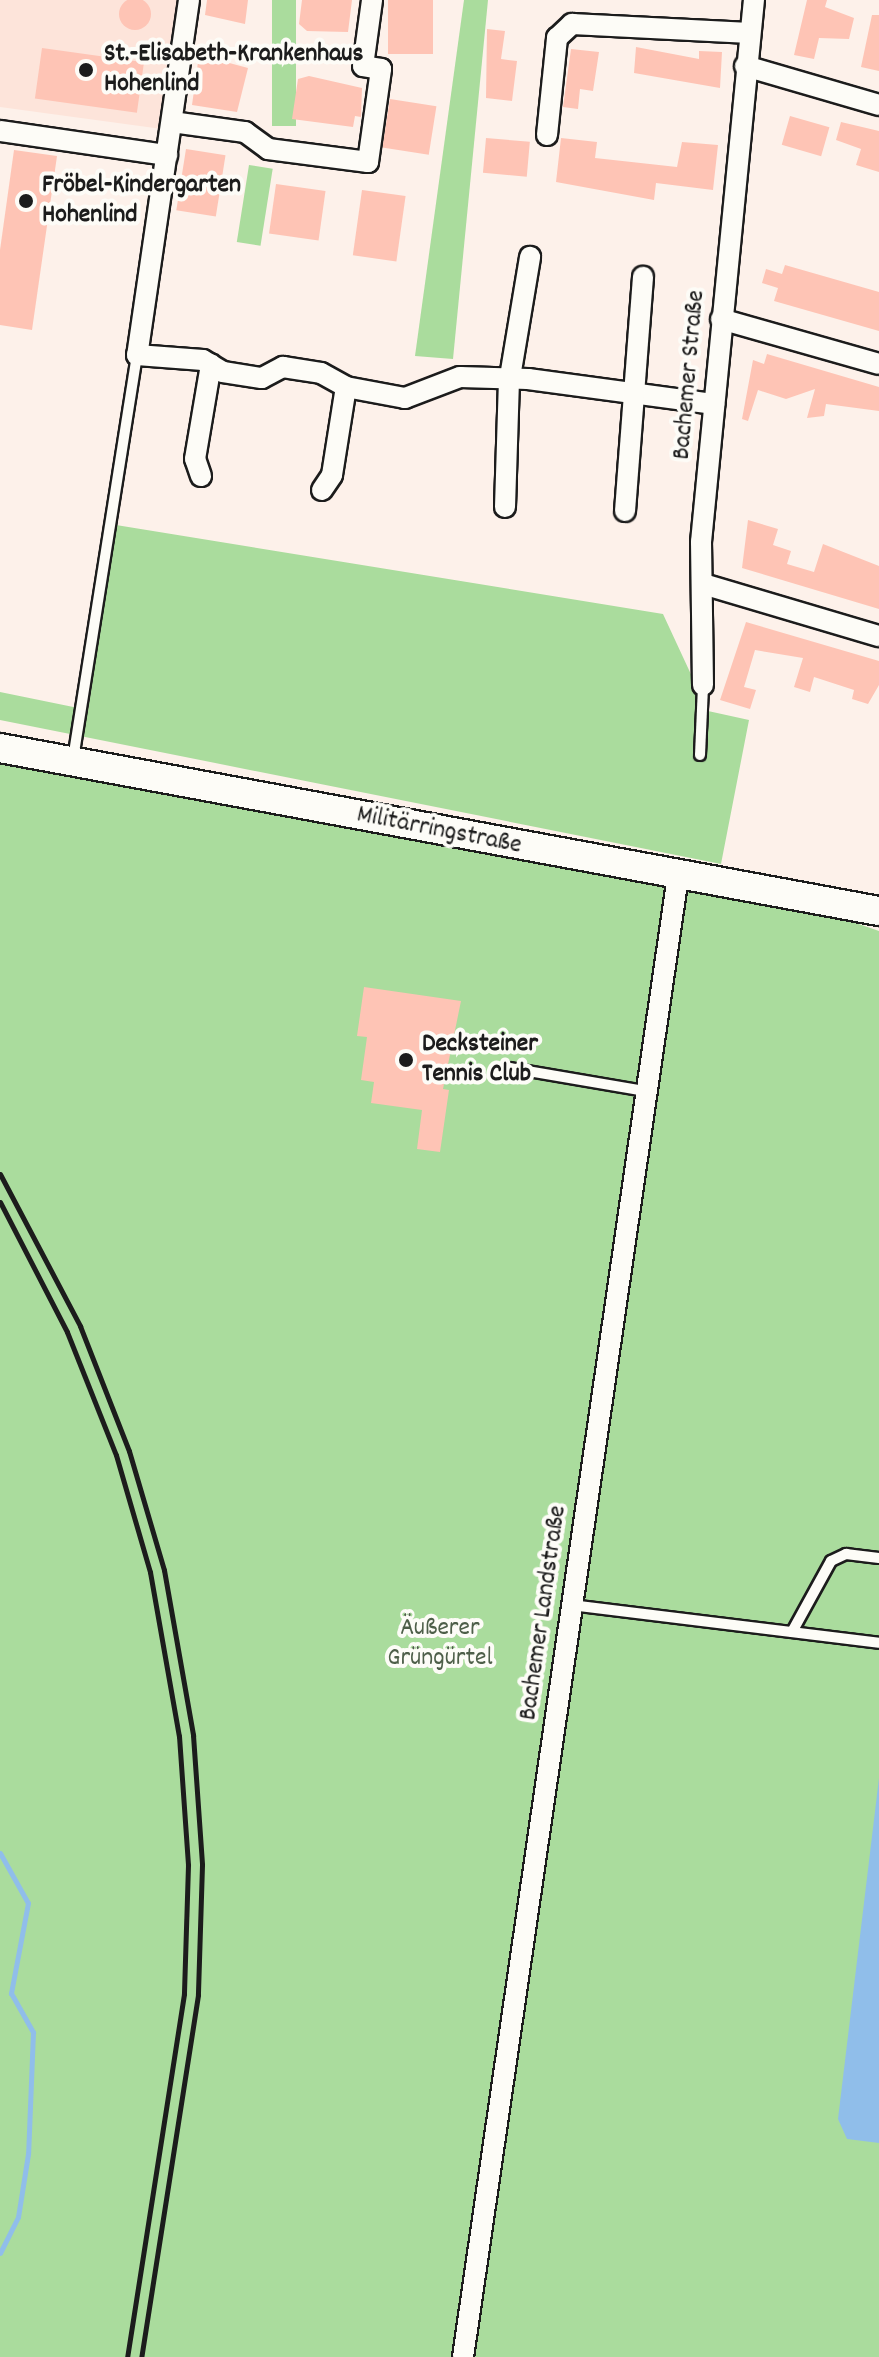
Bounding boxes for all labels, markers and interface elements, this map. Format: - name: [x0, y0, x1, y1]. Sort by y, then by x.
- place label: St.-Elisabeth-Krankenhaus Hohenlind: [104, 39, 363, 100]
- marker: St.-Elisabeth-Krankenhaus Hohenlind: [75, 59, 97, 81]
- place label: Fröbel-Kindergarten Hohenlind: [42, 170, 241, 232]
- marker: Fröbel-Kindergarten Hohenlind: [17, 192, 35, 210]
- street label: Bachemer Straße: [667, 289, 713, 461]
- street label: Militärringstraße: [354, 800, 524, 862]
- place label: Decksteiner Tennis Club: [422, 1029, 538, 1090]
- marker: Decksteiner Tennis Club: [397, 1051, 415, 1069]
- street label: Bachemer Landstraße: [513, 1504, 575, 1722]
- park label: Äußerer Grüngürtel: [387, 1613, 493, 1674]

